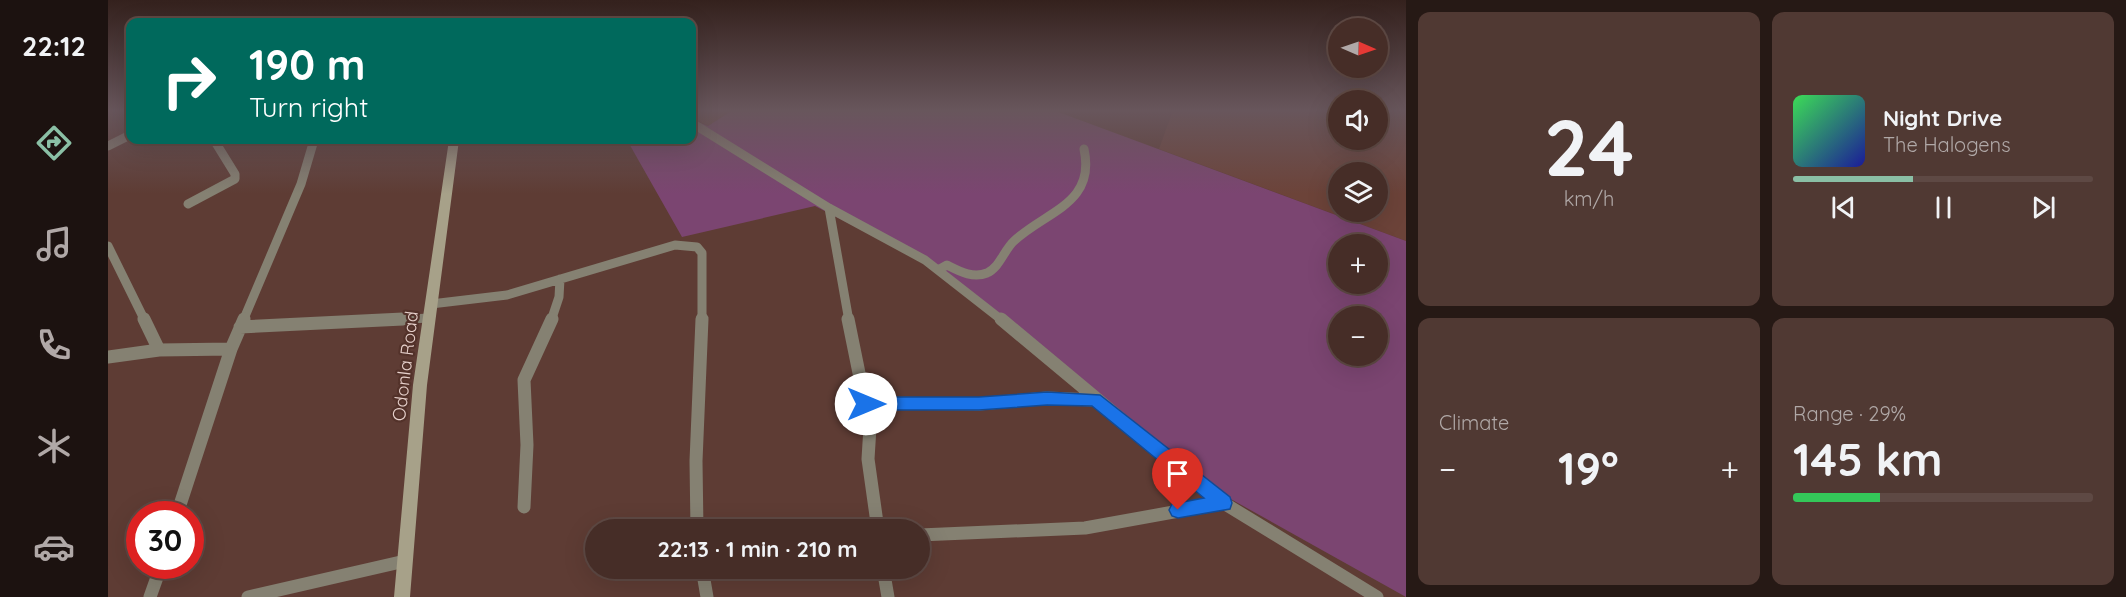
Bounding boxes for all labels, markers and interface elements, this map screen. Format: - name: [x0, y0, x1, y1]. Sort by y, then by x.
- north arrow: [1328, 18, 1388, 78]
- map controls: [1328, 18, 1388, 366]
- text: 22:12: [22, 29, 86, 63]
- text: 190 m: [249, 38, 365, 91]
- icon: right: [150, 42, 228, 120]
- text: Turn right: [249, 90, 368, 124]
- button: sound: [1328, 90, 1388, 150]
- text: 24: [1544, 98, 1634, 196]
- text: Night Drive: [1883, 104, 2002, 132]
- icon: directions: [33, 122, 75, 164]
- text: The Halogens: [1883, 132, 2011, 157]
- button: layers: [1328, 162, 1388, 222]
- text: km/h: [1564, 186, 1614, 211]
- icon: previous: [1827, 191, 1860, 224]
- icon: pause: [1927, 191, 1960, 224]
- icon: next: [2027, 191, 2060, 224]
- icon: music: [33, 223, 75, 265]
- button: +: [1328, 234, 1388, 294]
- button: −: [1328, 306, 1388, 366]
- street label: Odonla Road: [387, 310, 423, 422]
- icon: phone: [33, 324, 75, 366]
- position arrow: [834, 372, 898, 436]
- text: Range · 29%: [1793, 401, 1906, 426]
- text: Climate: [1439, 410, 1509, 435]
- icon: climate: [33, 425, 75, 467]
- text: 145 km: [1793, 431, 1943, 487]
- text: 19°: [1558, 440, 1619, 496]
- pin: [1152, 448, 1203, 510]
- text: −: [1439, 448, 1456, 489]
- text: +: [1720, 448, 1739, 489]
- icon: arrive: [1161, 457, 1194, 490]
- speed limit sign: 30: [126, 501, 204, 579]
- icon: car: [33, 526, 75, 568]
- text: 22:13 · 1 min · 210 m: [657, 535, 858, 563]

